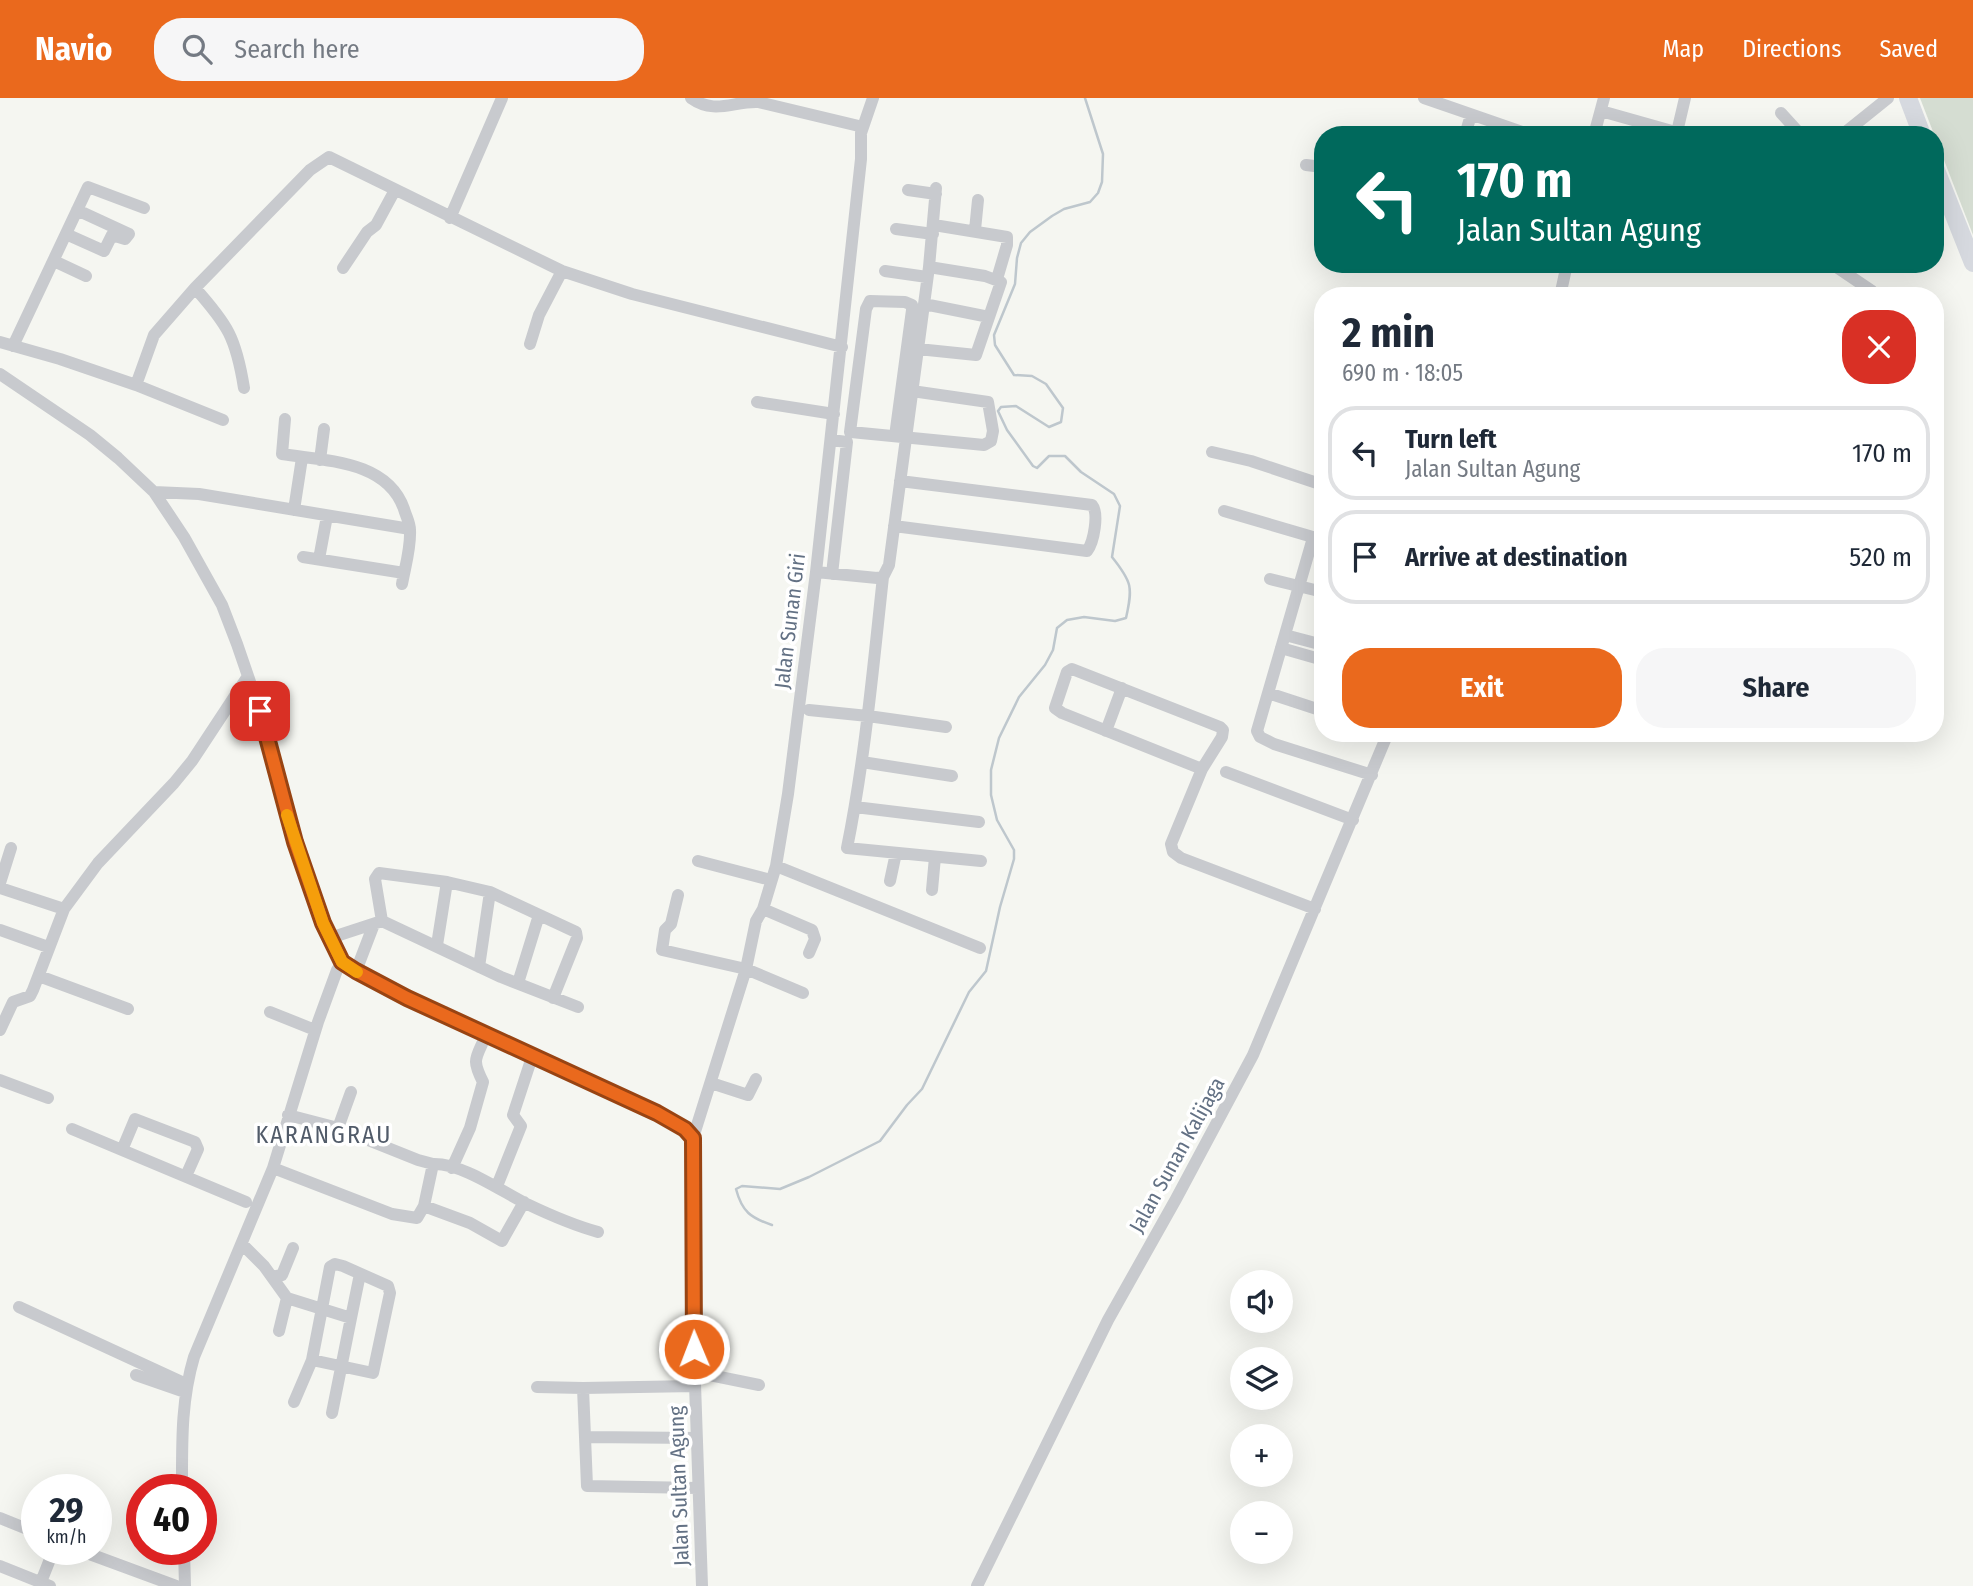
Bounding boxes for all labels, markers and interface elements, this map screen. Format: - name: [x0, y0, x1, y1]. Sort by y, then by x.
- search box: [154, 18, 644, 81]
- text: Navio: [35, 29, 112, 69]
- icon: search: [178, 30, 216, 68]
- text: Search here: [234, 34, 360, 65]
- text: Map: [1663, 35, 1704, 63]
- text: Directions: [1742, 35, 1841, 63]
- text: Saved: [1879, 35, 1938, 63]
- text: 170 m: [1457, 151, 1573, 210]
- icon: left: [1342, 154, 1433, 245]
- text: Jalan Sultan Agung: [1457, 211, 1701, 249]
- text: 2 min: [1342, 308, 1435, 358]
- button: close: [1842, 310, 1916, 384]
- text: 690 m · 18:05: [1342, 359, 1463, 387]
- text: Turn left: [1405, 424, 1497, 455]
- icon: left: [1346, 434, 1384, 472]
- text: 170 m: [1852, 438, 1912, 469]
- text: Jalan Sultan Agung: [1405, 455, 1580, 483]
- icon: arrive: [1346, 538, 1384, 576]
- text: Arrive at destination: [1405, 542, 1628, 573]
- text: 520 m: [1849, 542, 1912, 573]
- street label: Jalan Sunan Giri: [769, 552, 811, 690]
- button: Exit: [1342, 648, 1622, 728]
- button: Share: [1636, 648, 1916, 728]
- pin: [230, 681, 290, 741]
- icon: arrive: [241, 692, 279, 730]
- street label: Jalan Sunan Kalijaga: [1124, 1073, 1230, 1237]
- district label: KARANGRAU: [256, 1121, 392, 1149]
- map controls: [1230, 1270, 1293, 1564]
- button: sound: [1230, 1270, 1293, 1333]
- position arrow: [657, 1312, 731, 1386]
- button: layers: [1230, 1347, 1293, 1410]
- street label: Jalan Sultan Agung: [663, 1405, 695, 1566]
- button: +: [1230, 1424, 1293, 1487]
- speed limit sign: 40: [126, 1474, 217, 1565]
- text: 29: [49, 1489, 84, 1531]
- button: −: [1230, 1501, 1293, 1564]
- text: km/h: [46, 1526, 87, 1548]

